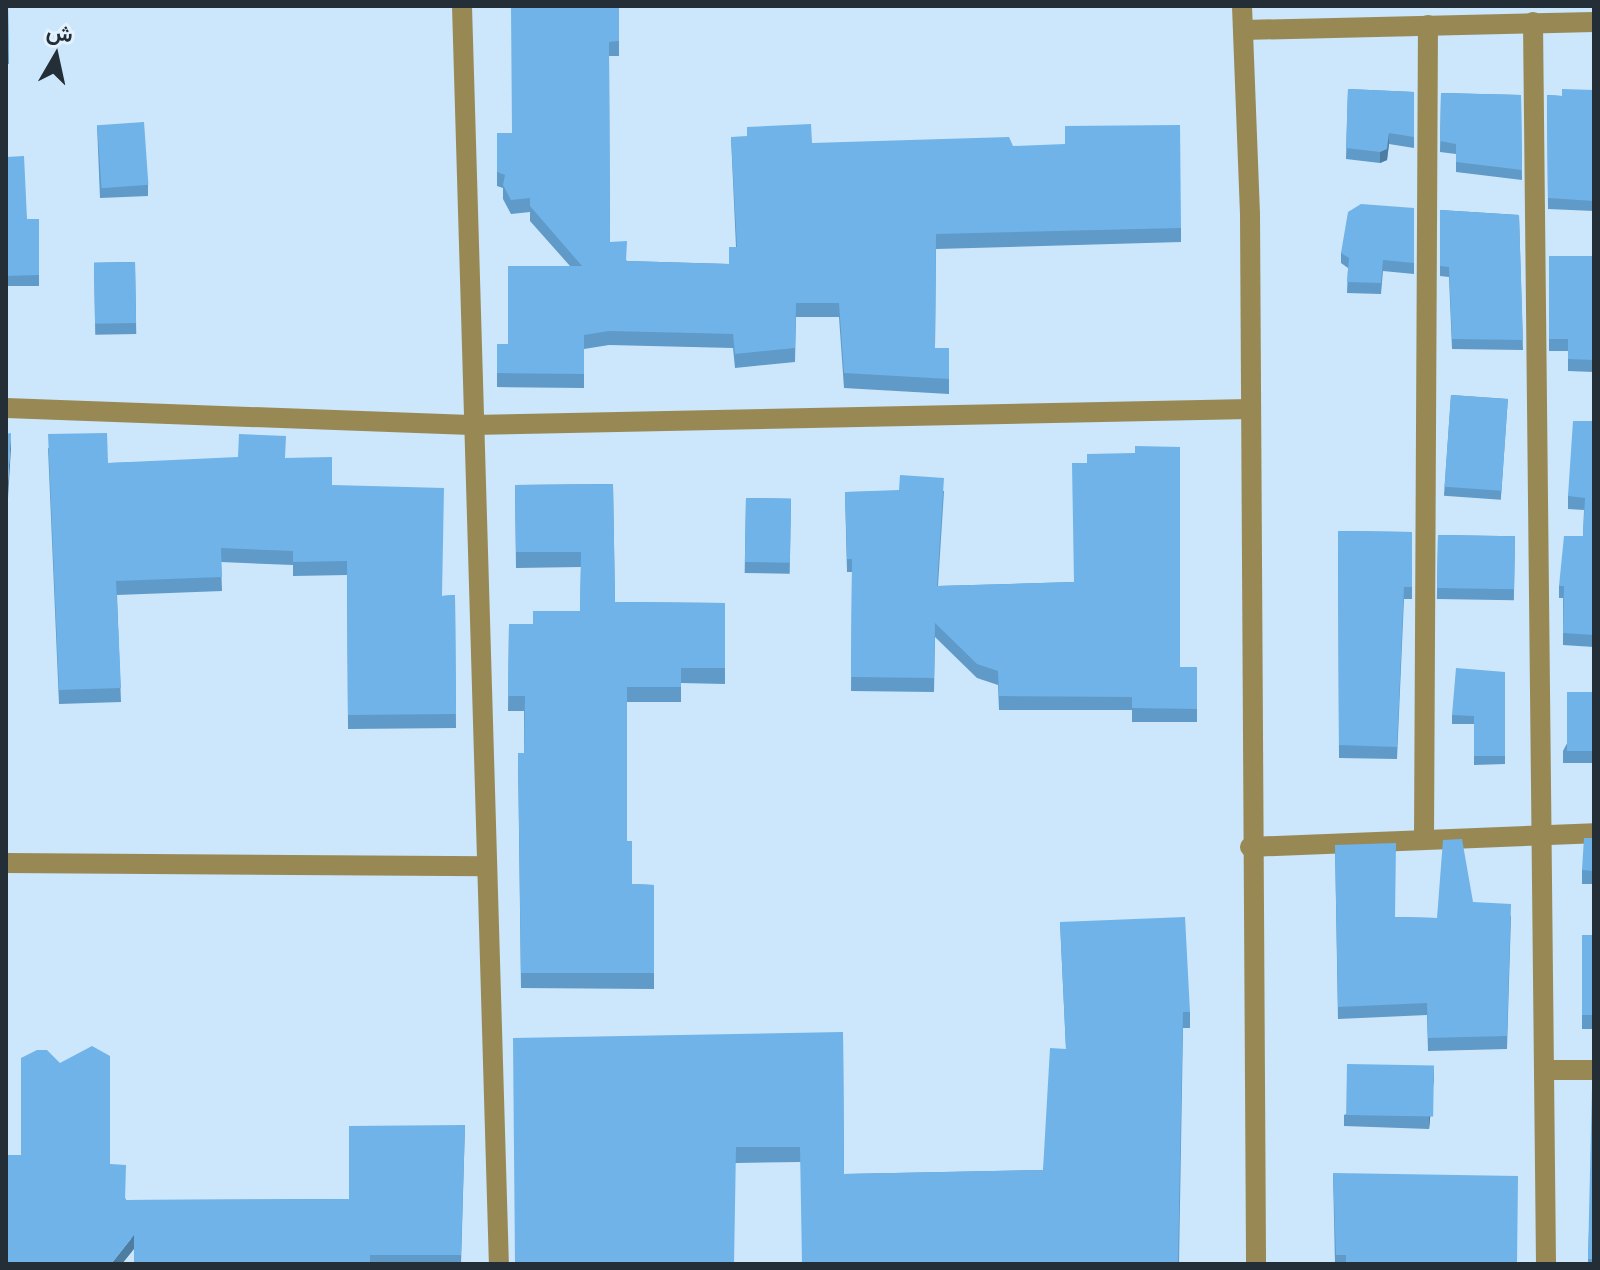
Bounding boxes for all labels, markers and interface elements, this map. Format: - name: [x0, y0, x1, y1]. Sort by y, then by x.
- north arrow: [16, 16, 96, 96]
- text: ش: [45, 16, 75, 48]

